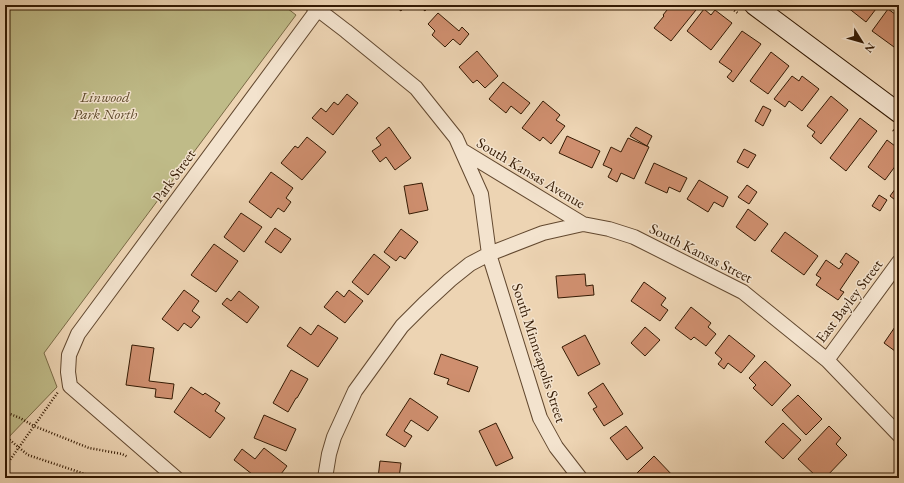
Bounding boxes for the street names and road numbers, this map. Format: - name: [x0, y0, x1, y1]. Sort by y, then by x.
- street label: South Kansas Avenue: [473, 133, 589, 213]
- street label: Park Street: [148, 145, 200, 206]
- street label: South Kansas Street: [646, 218, 756, 287]
- street label: East Bayley Street: [811, 255, 886, 346]
- street label: South Minneapolis Street: [508, 281, 571, 425]

